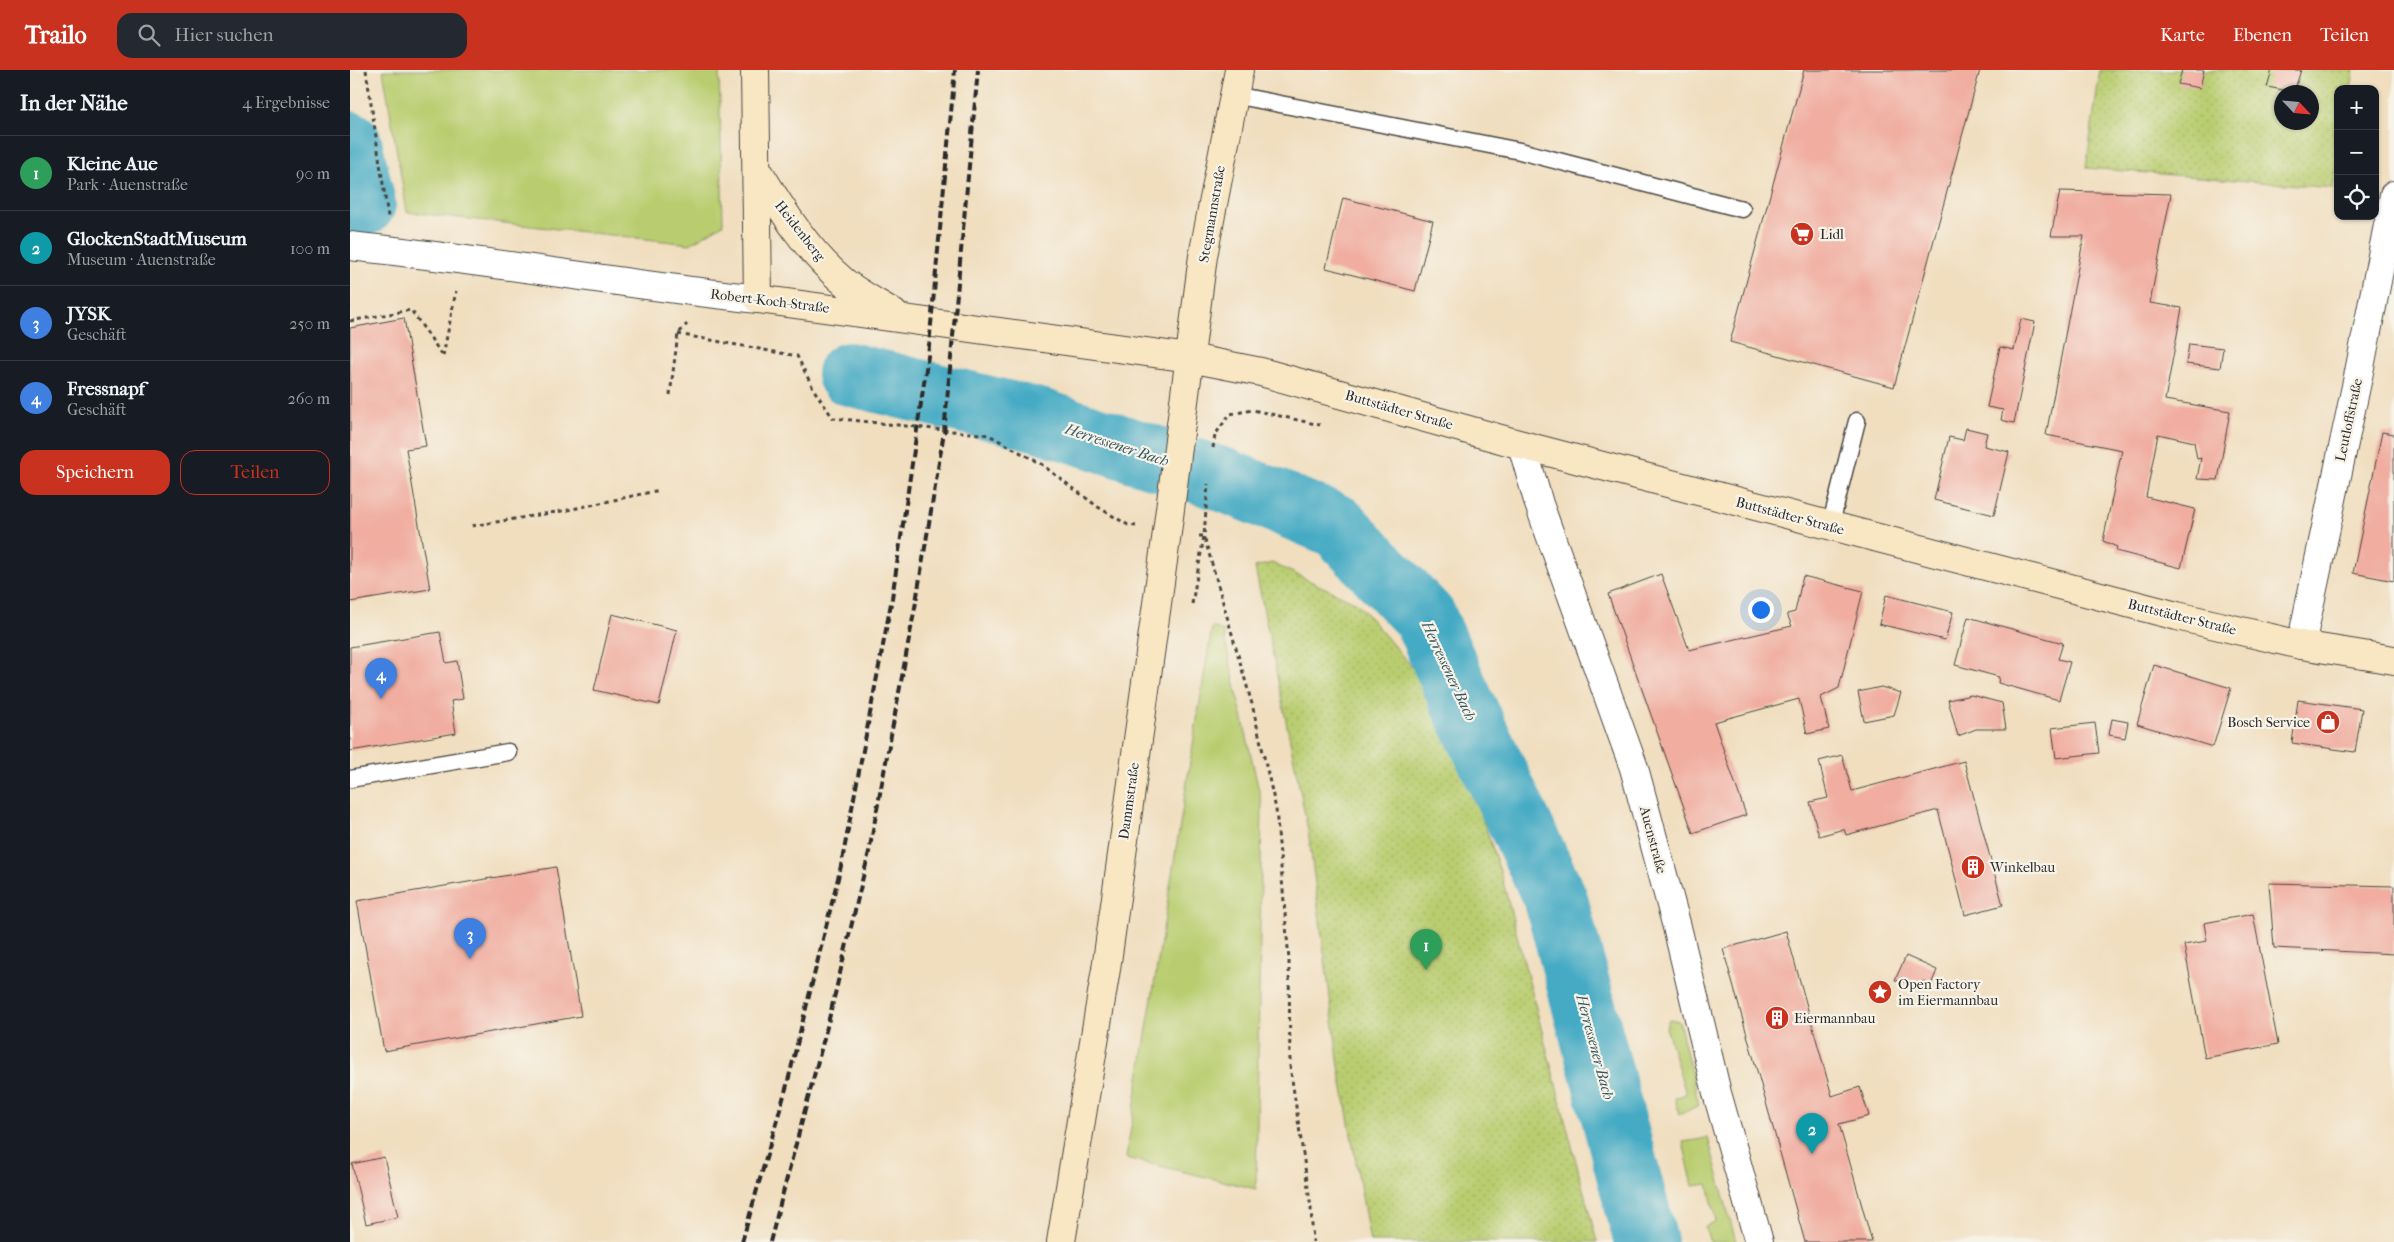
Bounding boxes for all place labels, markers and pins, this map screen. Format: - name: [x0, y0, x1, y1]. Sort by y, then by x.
- supermarket icon: Lidl: [1789, 221, 1815, 247]
- place label: Lidl: [1820, 226, 1844, 243]
- pin: 4: [365, 658, 397, 699]
- shop icon: Bosch Service: [2315, 709, 2341, 735]
- place label: Bosch Service: [2227, 714, 2310, 731]
- building icon: Winkelbau: [1960, 854, 1986, 880]
- place label: Winkelbau: [1989, 859, 2055, 876]
- pin: 3: [454, 918, 486, 959]
- pin: 1: [1410, 929, 1442, 970]
- place label: Open Factory im Eiermannbau: [1898, 976, 1998, 1009]
- place icon: Open Factory im Eiermannbau: [1867, 979, 1893, 1005]
- building icon: Eiermannbau: [1764, 1005, 1790, 1031]
- place label: Eiermannbau: [1794, 1010, 1876, 1027]
- pin: 2: [1796, 1113, 1828, 1154]

